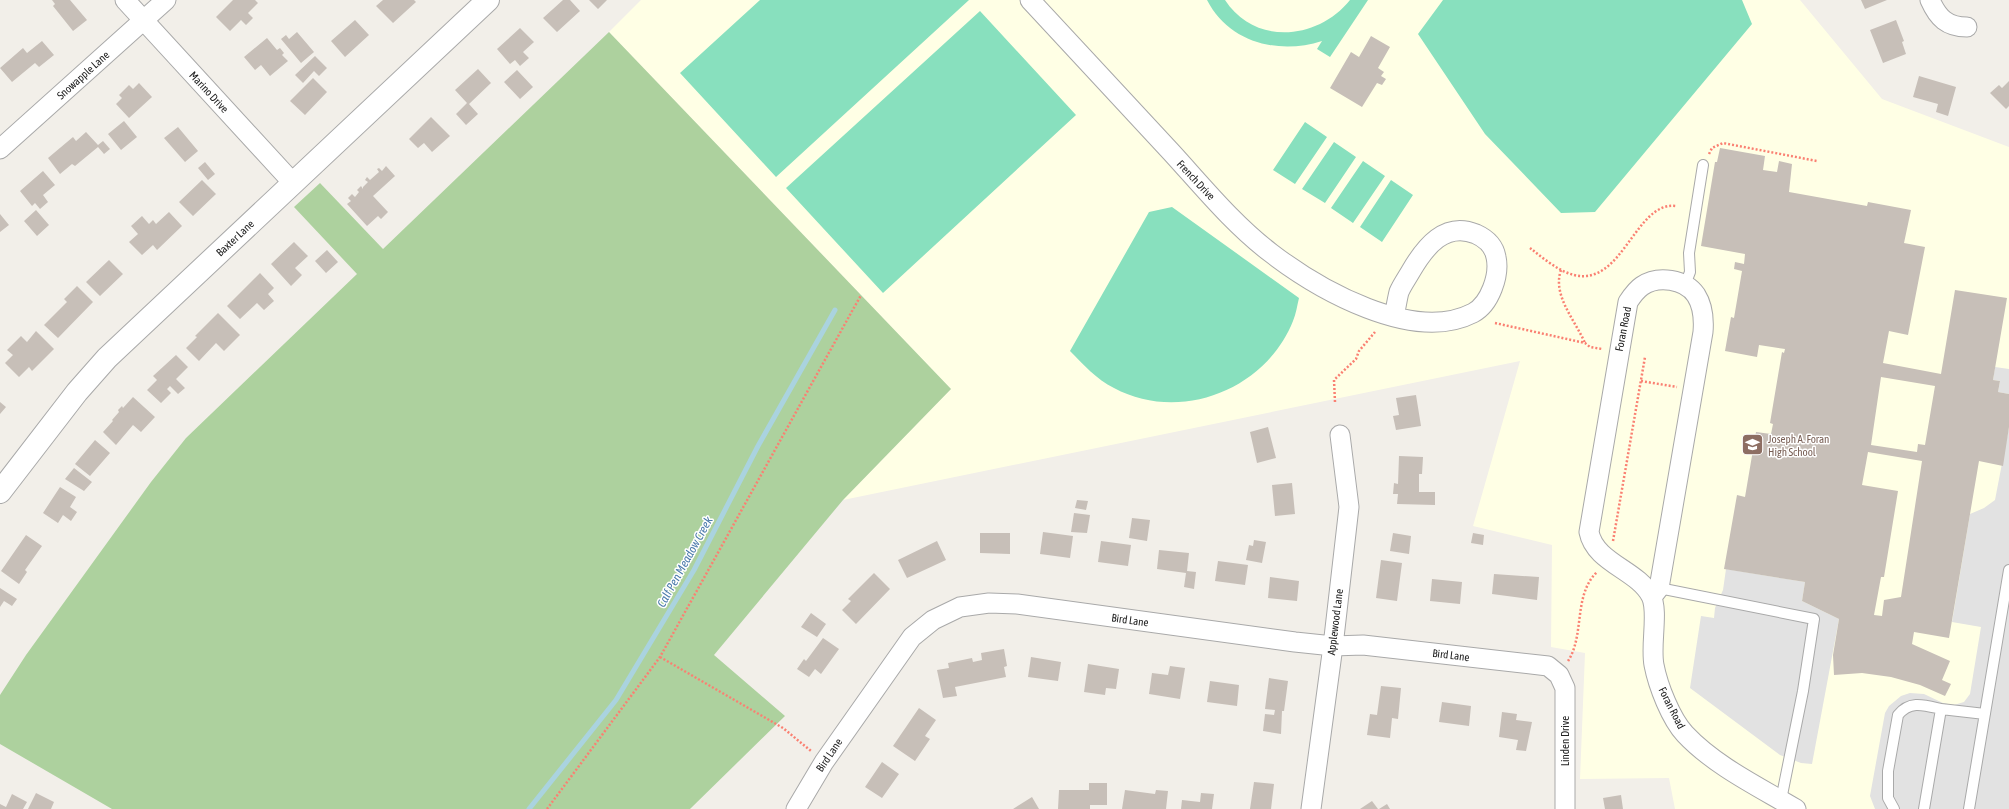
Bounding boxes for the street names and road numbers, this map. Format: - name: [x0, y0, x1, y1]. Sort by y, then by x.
- street label: Snowapple Lane: [54, 48, 112, 102]
- street label: Marino Drive: [187, 69, 231, 115]
- street label: French Drive: [1175, 158, 1217, 202]
- street label: Baxter Lane: [214, 217, 256, 259]
- street label: Foran Road: [1613, 306, 1633, 352]
- street label: Applewood Lane: [1325, 588, 1345, 656]
- street label: Bird Lane: [1111, 611, 1149, 629]
- street label: Bird Lane: [1432, 647, 1470, 663]
- street label: Foran Road: [1656, 685, 1688, 731]
- street label: Linden Drive: [1559, 716, 1571, 766]
- street label: Bird Lane: [814, 736, 844, 774]

